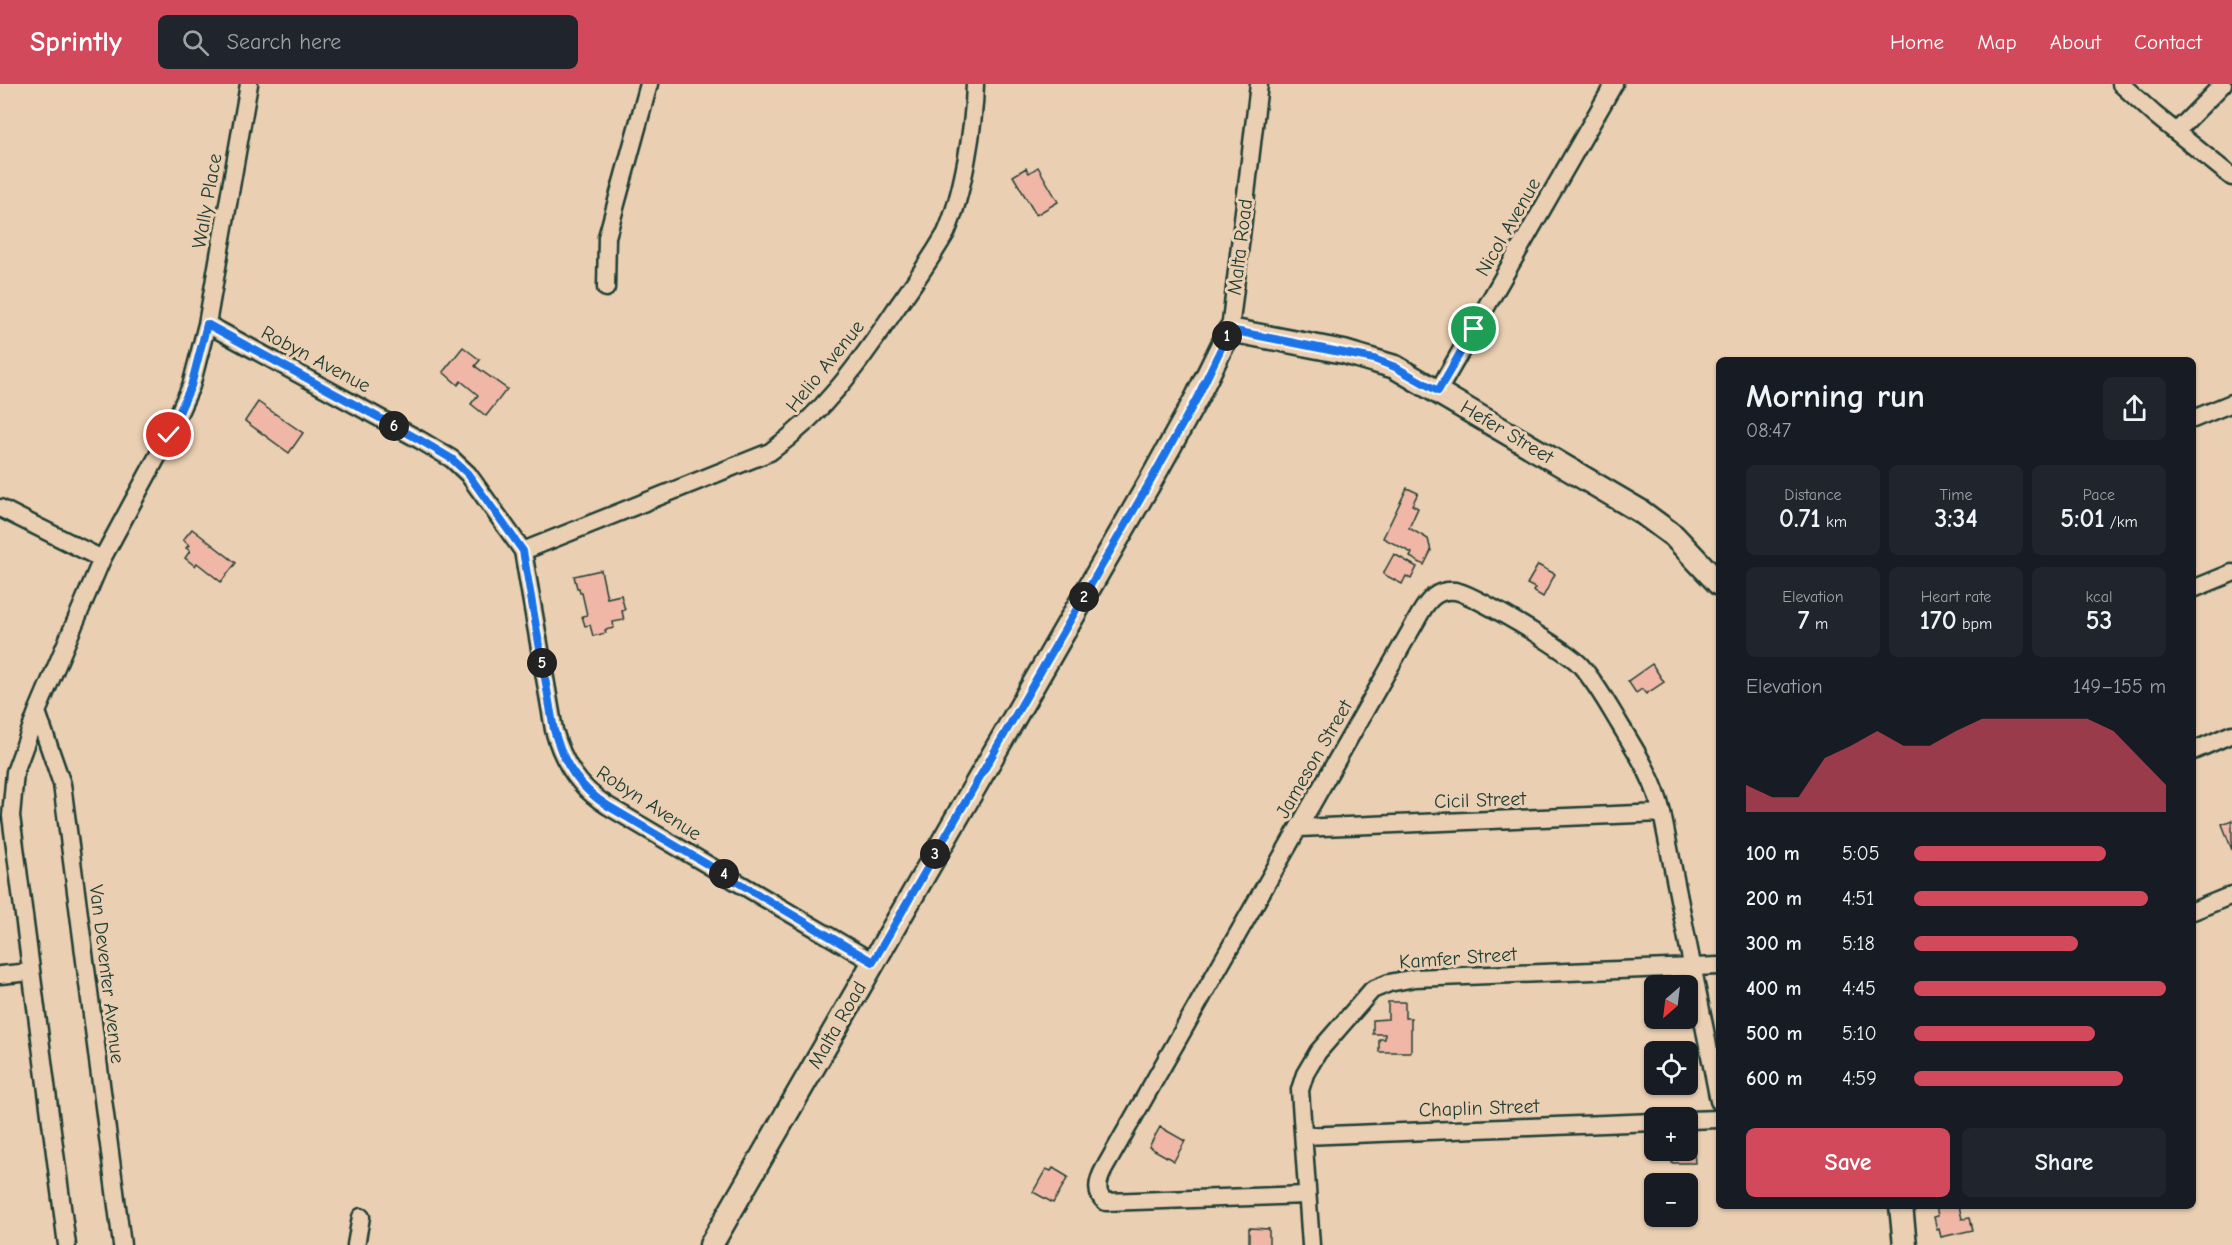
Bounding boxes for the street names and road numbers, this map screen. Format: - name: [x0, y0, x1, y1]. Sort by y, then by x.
- street label: Wally Place: [187, 152, 227, 250]
- street label: Nicol Avenue: [1471, 174, 1545, 280]
- street label: Malta Road: [1223, 198, 1257, 296]
- street label: Helio Avenue: [781, 315, 869, 417]
- street label: Robyn Avenue: [257, 321, 375, 397]
- street label: Hefer Street: [1456, 395, 1559, 469]
- street label: Jameson Street: [1271, 695, 1358, 822]
- street label: Robyn Avenue: [592, 761, 706, 845]
- street label: Cicil Street: [1434, 787, 1528, 813]
- street label: Van Deventer Avenue: [85, 883, 129, 1065]
- street label: Kamfer Street: [1398, 942, 1519, 974]
- street label: Malta Road: [803, 977, 871, 1073]
- street label: Chaplin Street: [1418, 1094, 1541, 1122]

